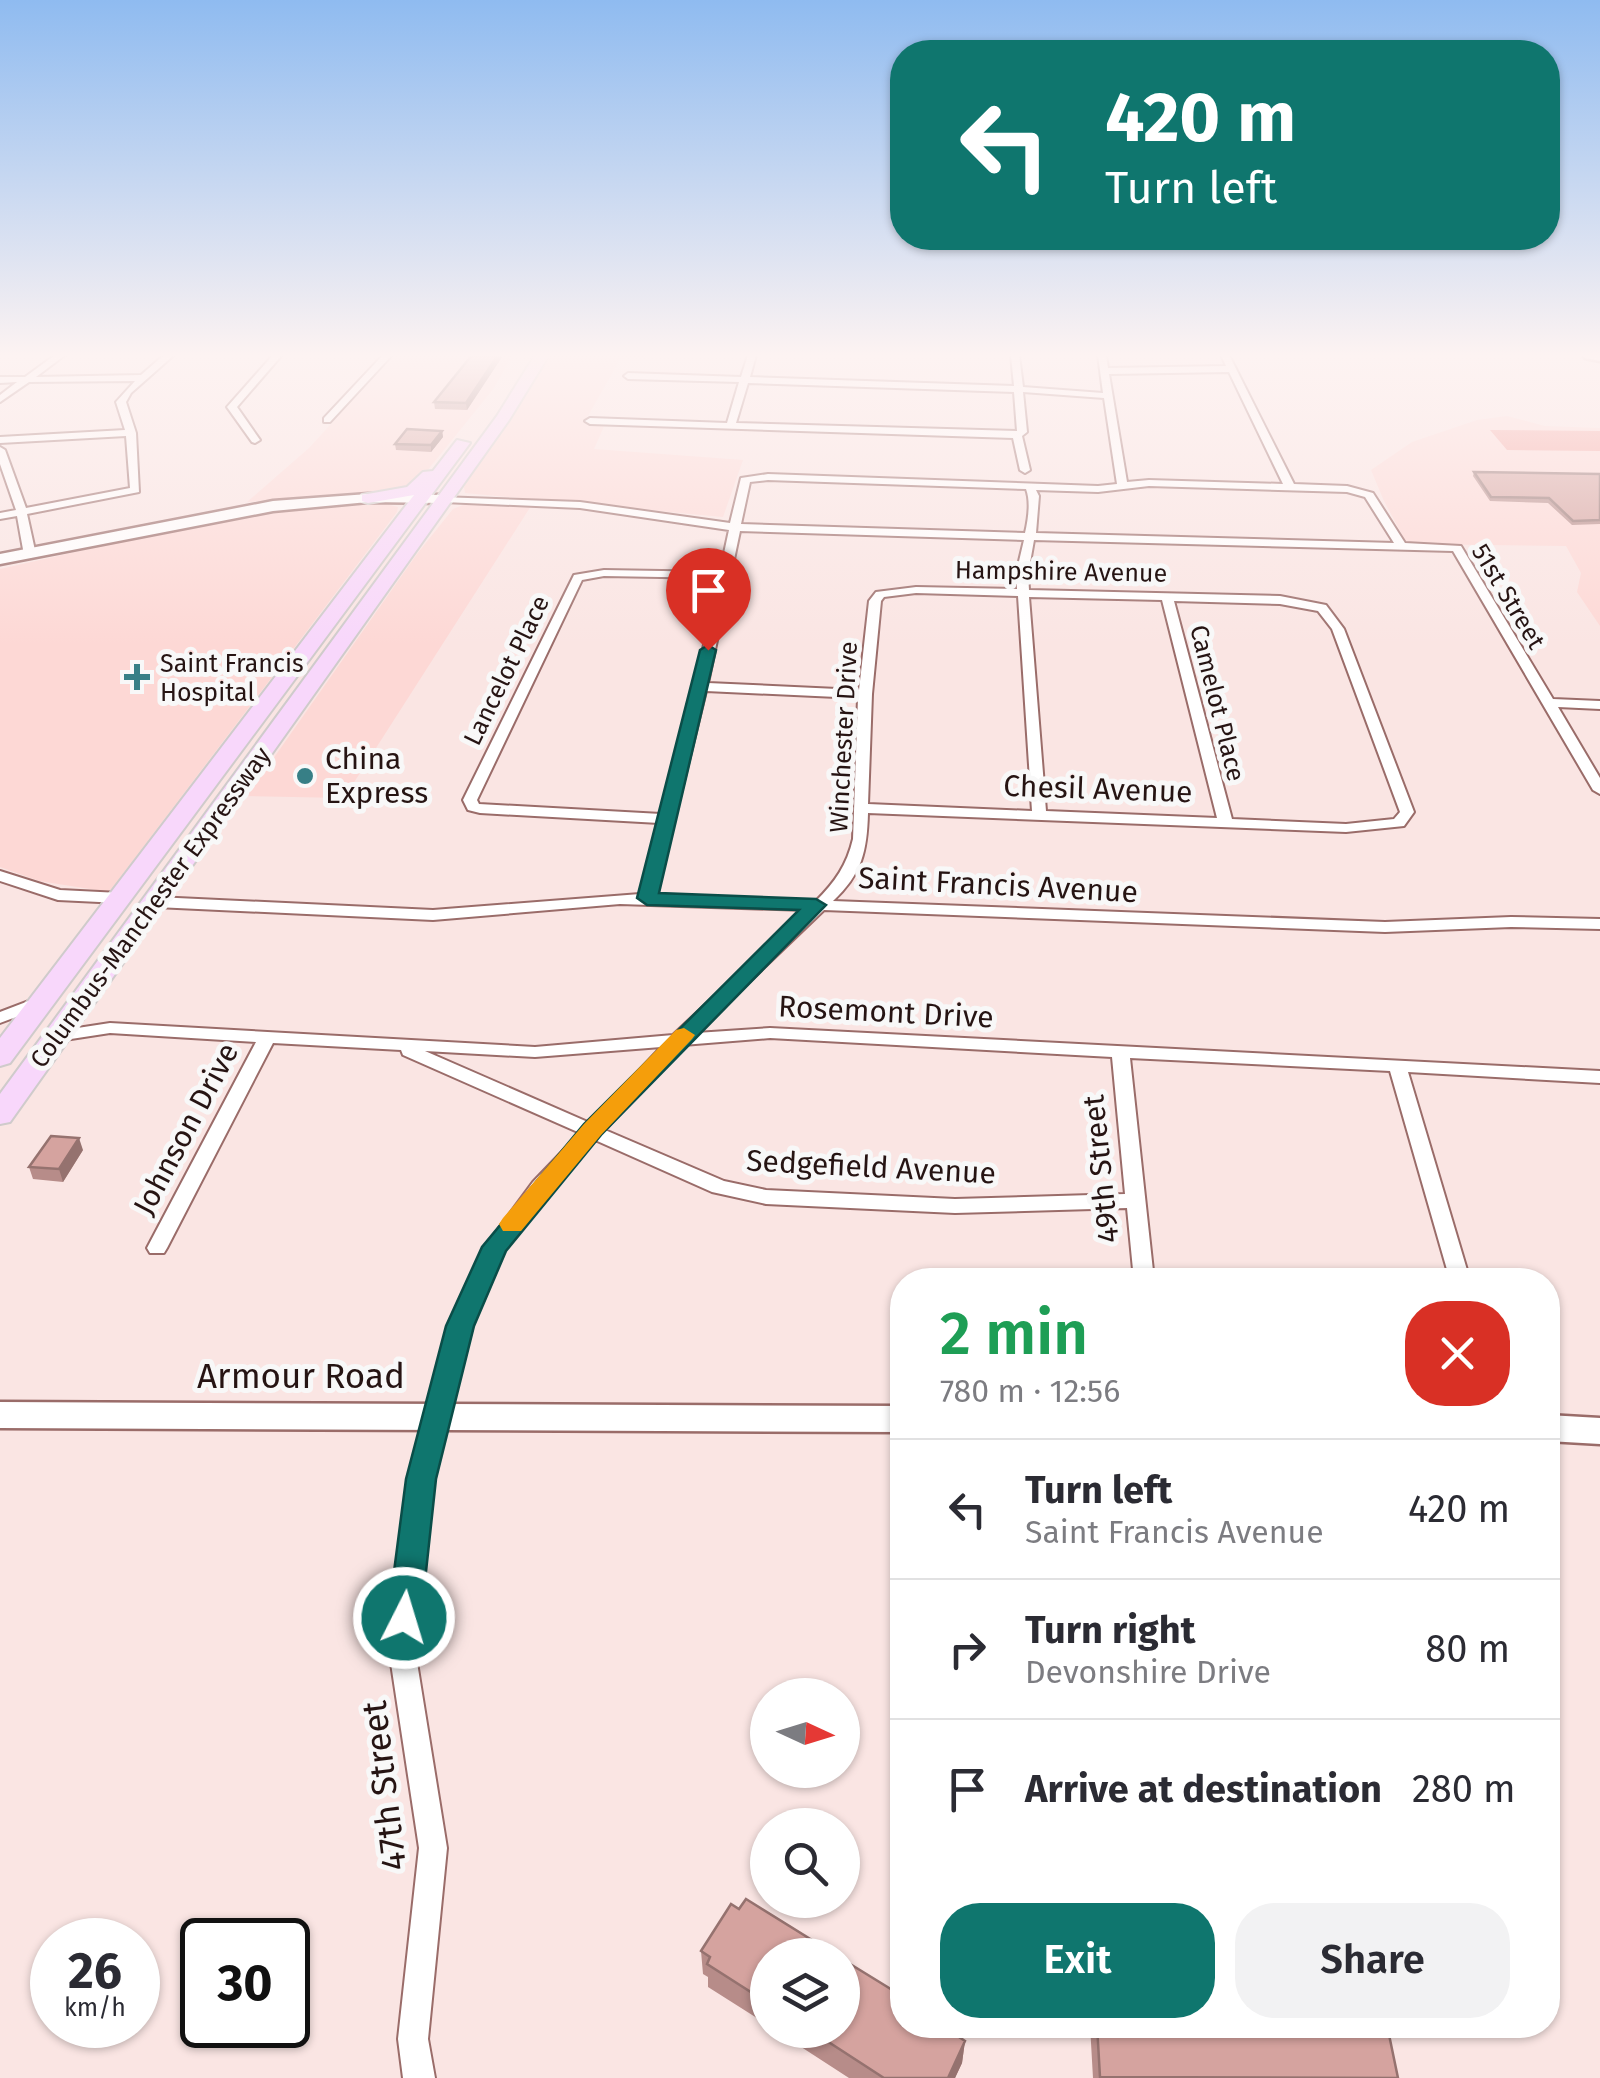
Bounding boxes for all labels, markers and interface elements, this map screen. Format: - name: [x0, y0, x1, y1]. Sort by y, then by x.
- text: 420 m: [1105, 76, 1296, 160]
- icon: left: [940, 80, 1070, 210]
- text: Turn left: [1105, 161, 1277, 215]
- street label: 51st Street: [1465, 539, 1552, 655]
- pin: [666, 548, 751, 651]
- street label: Hampshire Avenue: [955, 555, 1167, 589]
- icon: arrive: [681, 563, 736, 618]
- street label: Lancelot Place: [458, 591, 556, 750]
- street label: Camelot Place: [1183, 622, 1251, 785]
- street label: Winchester Drive: [824, 641, 864, 833]
- place label: Saint Francis Hospital: [160, 649, 304, 708]
- marker: Saint Francis Hospital: [124, 664, 150, 690]
- street label: Columbus-Manchester Expressway: [24, 741, 278, 1074]
- place label: China Express: [325, 741, 428, 811]
- marker: China Express: [294, 765, 316, 787]
- street label: Chesil Avenue: [1003, 768, 1193, 810]
- street label: Saint Francis Avenue: [857, 860, 1139, 910]
- street label: Rosemont Drive: [777, 988, 995, 1036]
- street label: Johnson Drive: [126, 1037, 246, 1221]
- street label: 49th Street: [1075, 1093, 1127, 1245]
- street label: Sedgefield Avenue: [745, 1142, 997, 1192]
- text: 2 min: [940, 1298, 1088, 1370]
- button: close: [1405, 1301, 1510, 1406]
- street label: Armour Road: [197, 1355, 405, 1397]
- text: 780 m · 12:56: [940, 1372, 1120, 1410]
- text: Turn left: [1025, 1467, 1172, 1513]
- icon: left: [940, 1482, 995, 1537]
- text: 420 m: [1408, 1486, 1510, 1532]
- text: Saint Francis Avenue: [1025, 1513, 1324, 1551]
- position arrow: [352, 1566, 456, 1670]
- text: Turn right: [1025, 1607, 1195, 1653]
- icon: right: [940, 1622, 995, 1677]
- text: 80 m: [1425, 1626, 1510, 1672]
- text: Devonshire Drive: [1025, 1653, 1271, 1691]
- north arrow: [750, 1678, 860, 1788]
- map controls: [750, 1678, 860, 2048]
- street label: 47th Street: [353, 1698, 415, 1873]
- icon: arrive: [940, 1762, 995, 1817]
- text: Arrive at destination: [1025, 1766, 1382, 1812]
- text: 280 m: [1412, 1766, 1516, 1812]
- button: search: [750, 1808, 860, 1918]
- button: Exit: [940, 1903, 1215, 2018]
- button: Share: [1235, 1903, 1510, 2018]
- speed limit sign: 30: [180, 1918, 310, 2048]
- button: layers: [750, 1938, 860, 2048]
- text: 26: [68, 1941, 122, 2001]
- text: km/h: [64, 1993, 126, 2023]

